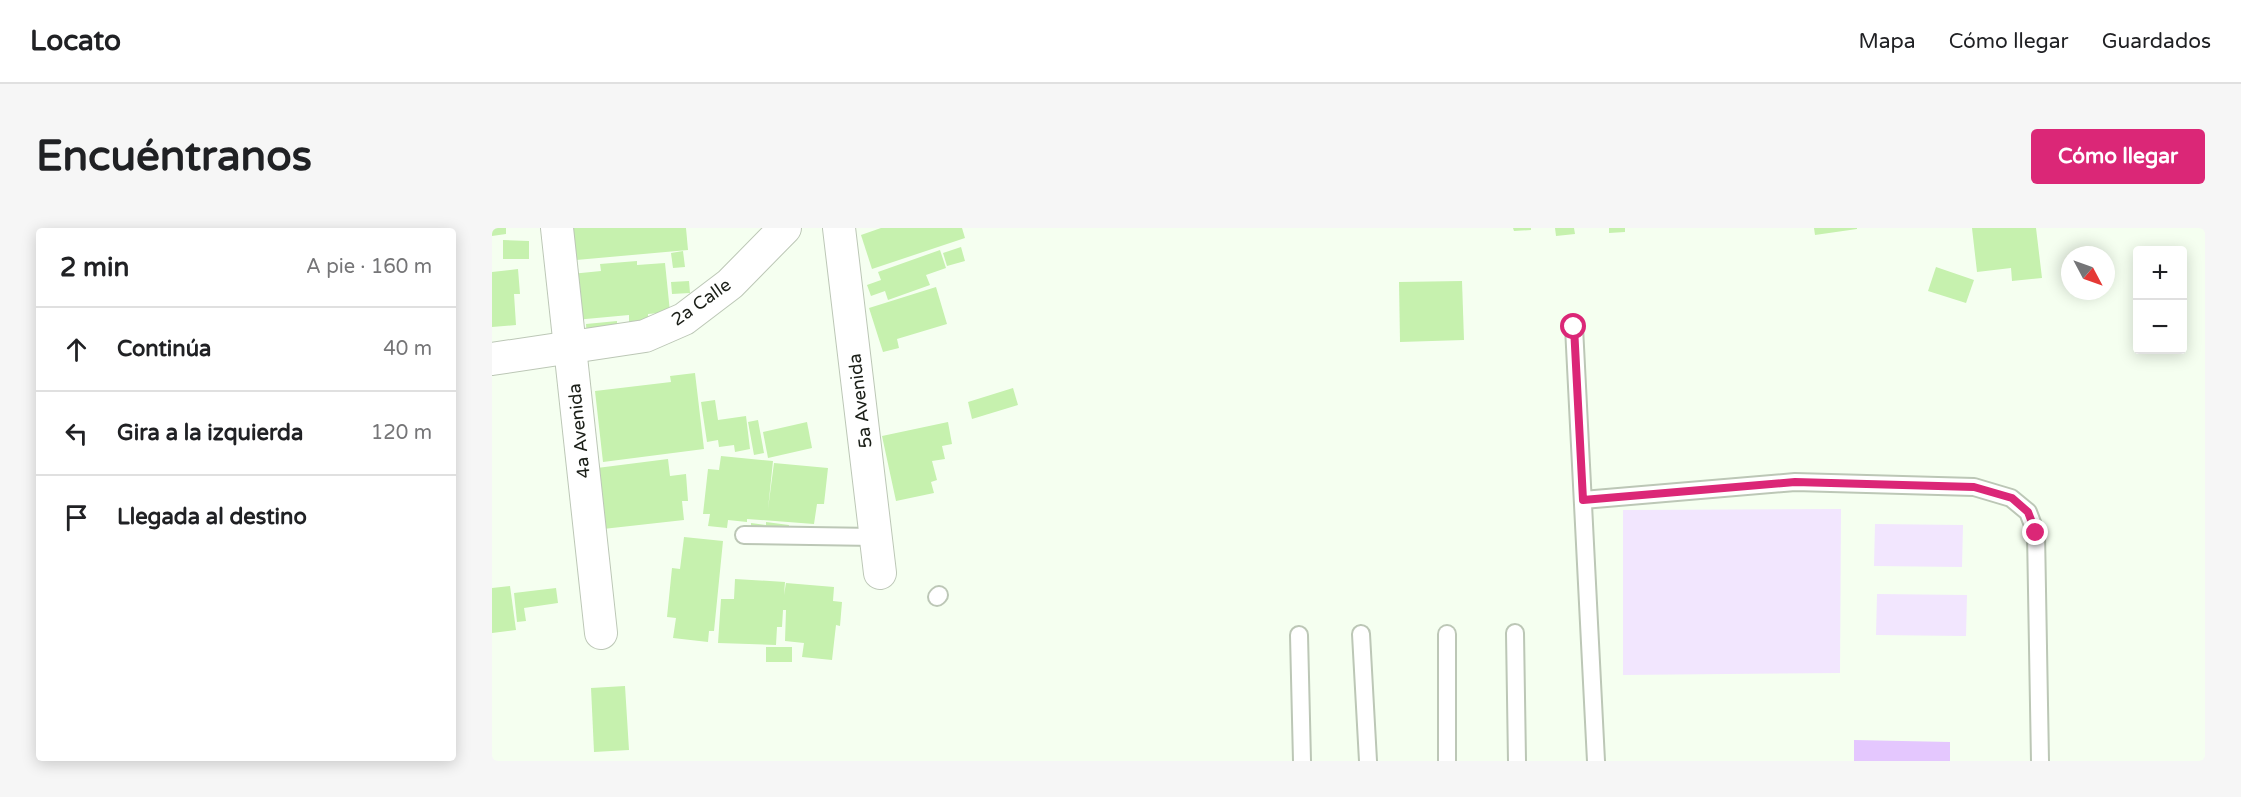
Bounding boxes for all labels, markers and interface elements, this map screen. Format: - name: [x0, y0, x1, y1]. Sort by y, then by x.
- text: Locato: [30, 24, 121, 58]
- text: Mapa: [1858, 29, 1916, 54]
- text: Cómo llegar: [1949, 29, 2069, 54]
- text: Guardados: [2102, 29, 2211, 54]
- button: Cómo llegar: [2031, 129, 2205, 184]
- text: Encuéntranos: [36, 131, 312, 182]
- north arrow: [2061, 246, 2115, 300]
- map controls: [2133, 246, 2187, 354]
- button: +: [2133, 246, 2187, 300]
- text: 2 min: [60, 252, 129, 283]
- text: A pie · 160 m: [306, 255, 432, 279]
- street label: 2a Calle: [667, 274, 735, 330]
- button: −: [2133, 300, 2187, 354]
- route start: [1560, 313, 1586, 339]
- icon: ahead: [60, 333, 93, 366]
- text: Continúa: [117, 336, 211, 362]
- text: 40 m: [383, 337, 432, 361]
- street label: 5a Avenida: [843, 352, 877, 450]
- street label: 4a Avenida: [563, 382, 595, 480]
- icon: left: [60, 417, 93, 450]
- text: Gira a la izquierda: [117, 420, 303, 446]
- text: 120 m: [371, 421, 432, 445]
- icon: arrive: [60, 501, 93, 534]
- text: Llegada al destino: [117, 504, 307, 530]
- route end: [2022, 519, 2048, 545]

